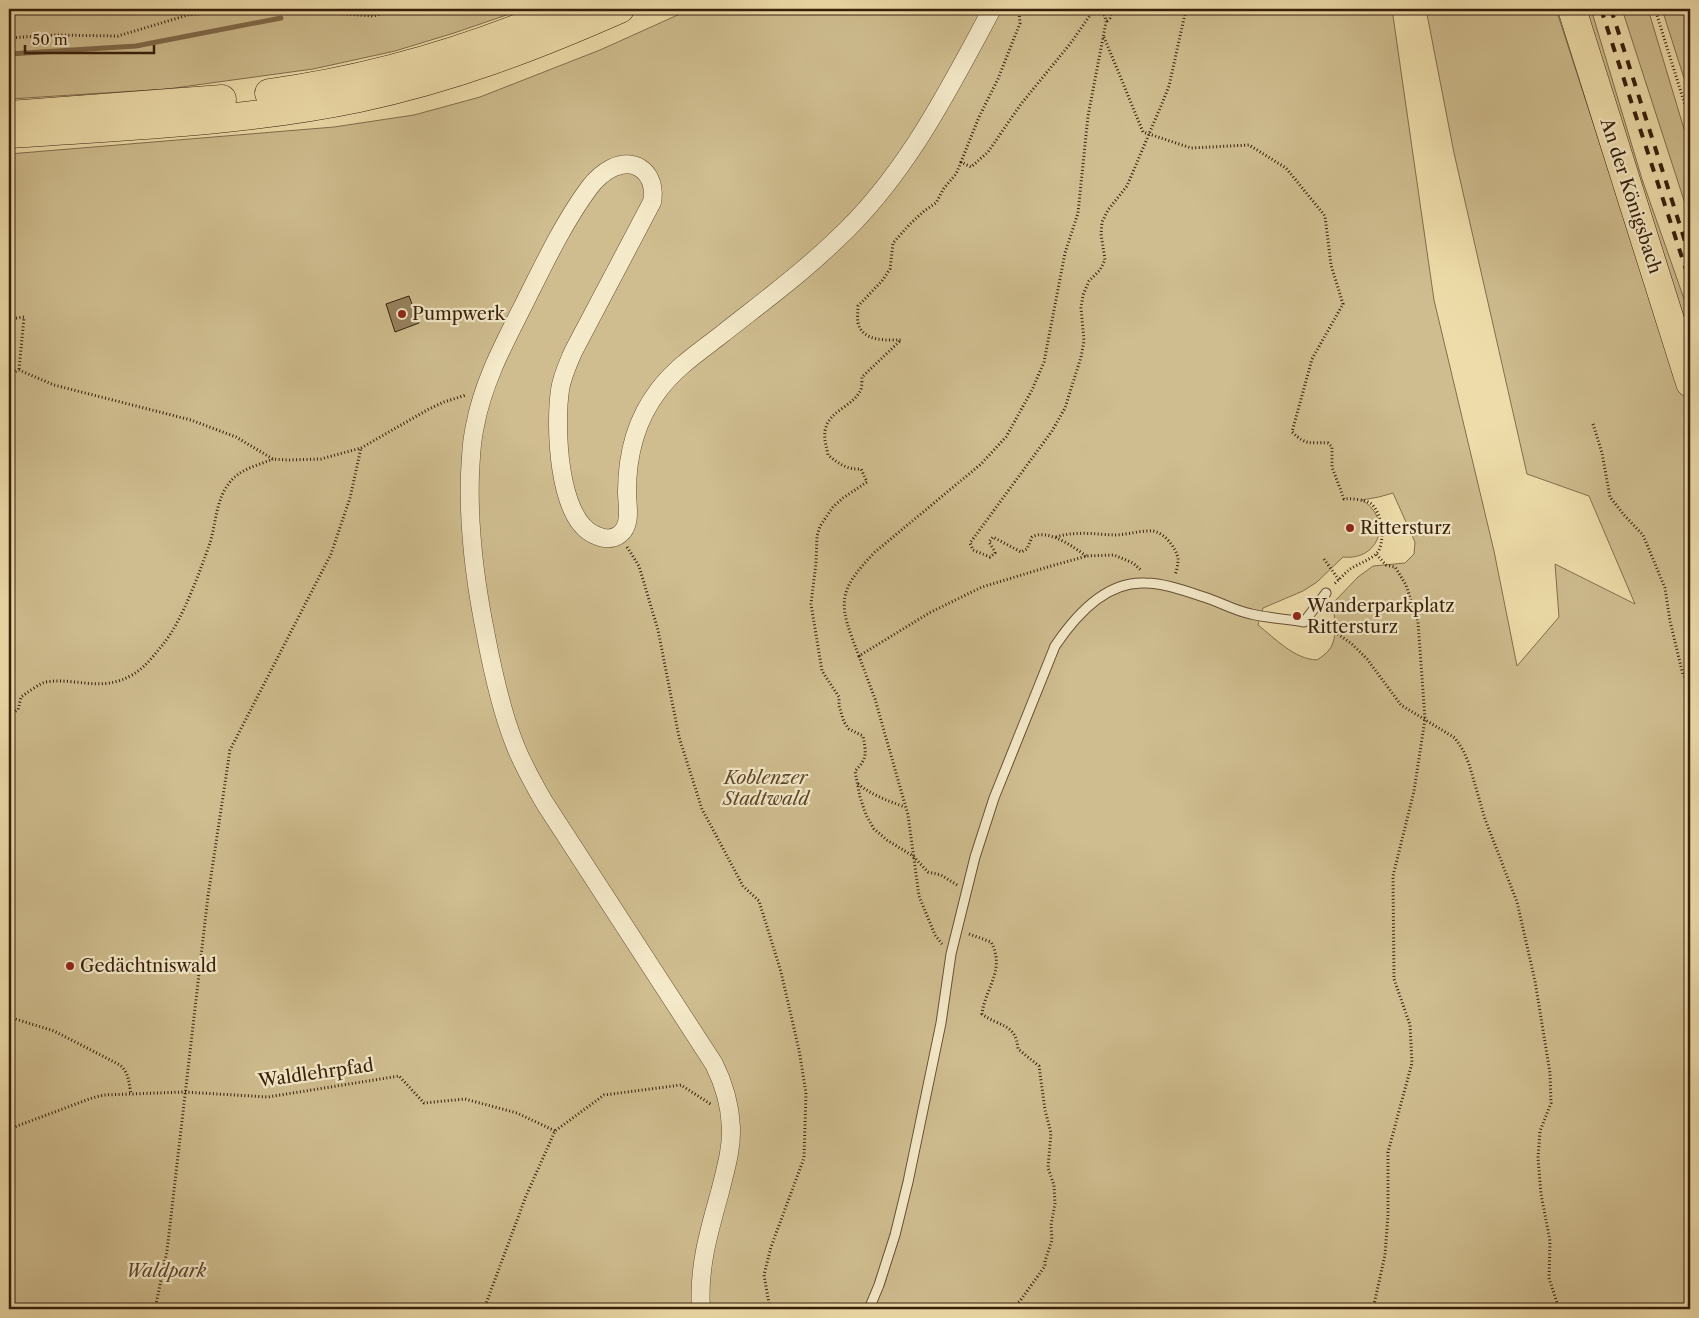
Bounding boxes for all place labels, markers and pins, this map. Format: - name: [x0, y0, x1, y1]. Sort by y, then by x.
- place label: Pumpwerk: [412, 303, 507, 325]
- marker: Pumpwerk: [396, 308, 408, 320]
- place label: Rittersturz: [1360, 517, 1451, 539]
- marker: Rittersturz: [1344, 522, 1356, 534]
- place label: Wanderparkplatz Rittersturz: [1306, 595, 1455, 638]
- marker: Wanderparkplatz Rittersturz: [1291, 610, 1303, 622]
- place label: Gedächtniswald: [80, 955, 217, 977]
- marker: Gedächtniswald: [64, 960, 76, 972]

